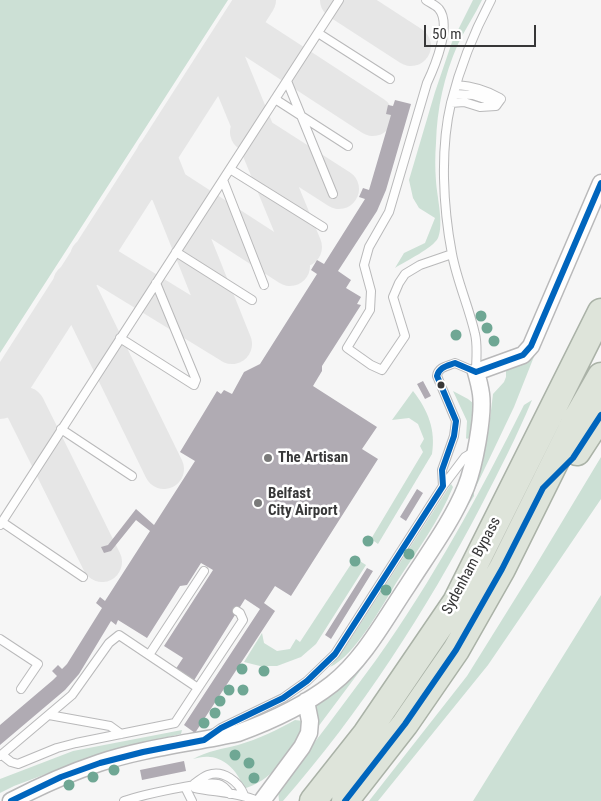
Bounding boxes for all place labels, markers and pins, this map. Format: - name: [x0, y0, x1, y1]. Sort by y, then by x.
- unlabelled marker: [436, 380, 446, 390]
- place label: The Artisan: [278, 449, 348, 467]
- marker: The Artisan: [262, 452, 274, 464]
- place label: Belfast City Airport: [268, 485, 338, 520]
- marker: Belfast City Airport: [252, 497, 264, 509]

